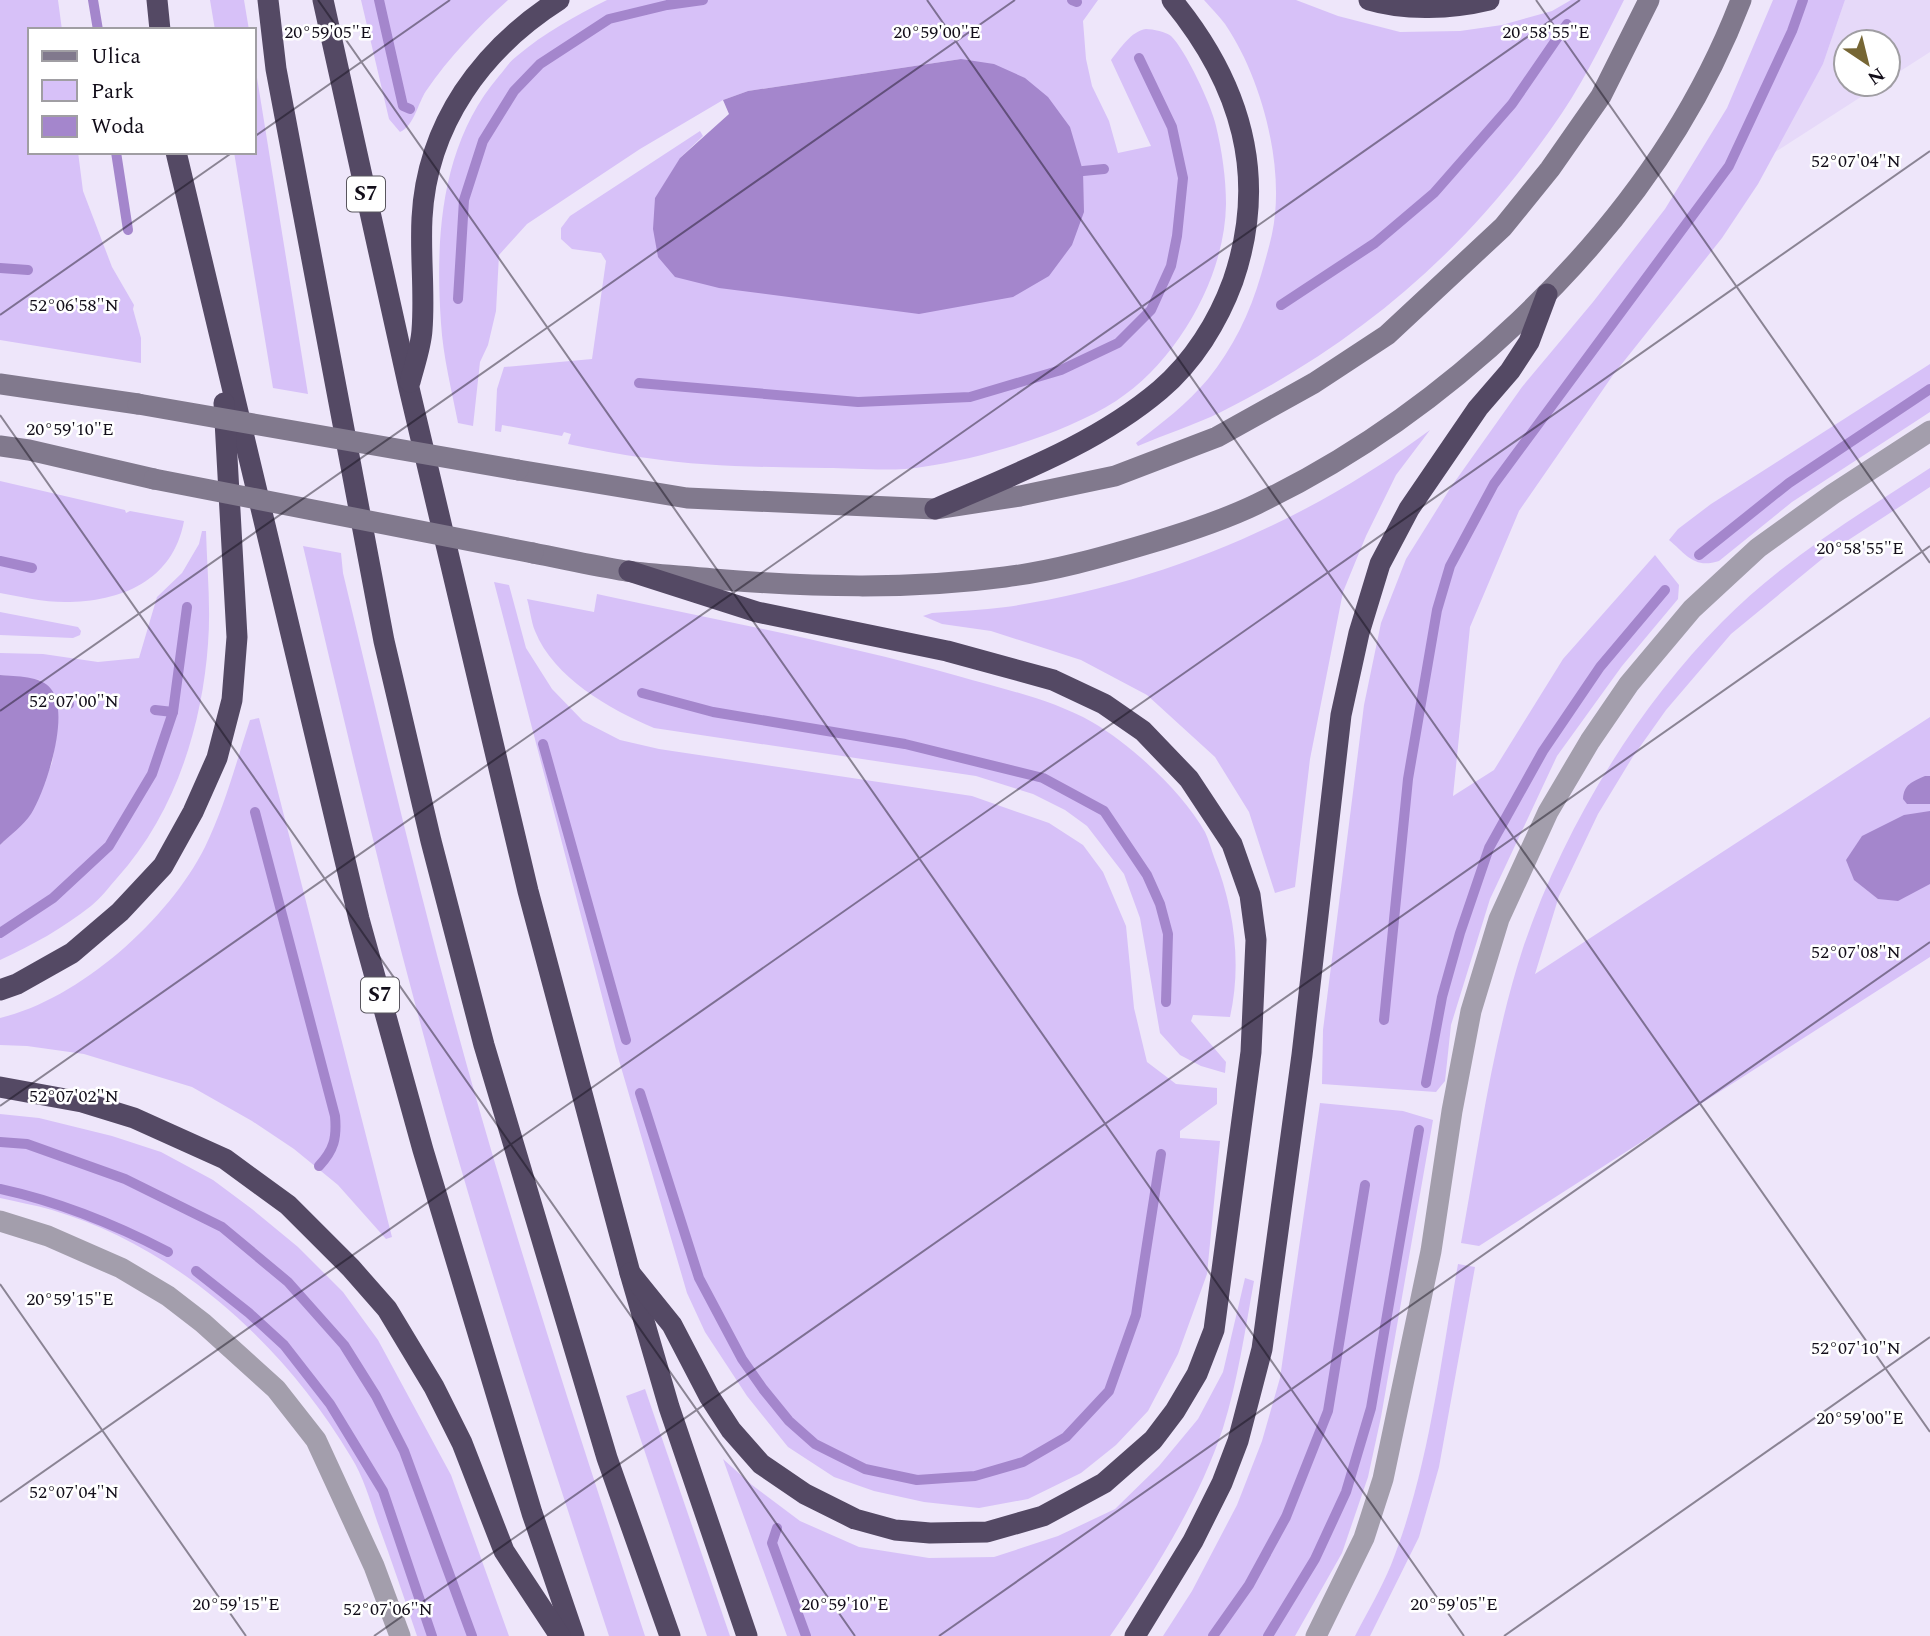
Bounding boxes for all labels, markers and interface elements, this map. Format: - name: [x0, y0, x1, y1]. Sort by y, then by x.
- text: 20°59'05"E: [284, 19, 372, 46]
- text: 20°59'00"E: [893, 19, 981, 46]
- text: 20°58'55"E: [1502, 19, 1590, 46]
- legend: [28, 28, 256, 154]
- north arrow: [1832, 28, 1902, 98]
- text: Ulica: [91, 41, 142, 73]
- text: N: [1861, 59, 1891, 92]
- text: Park: [91, 76, 135, 108]
- text: Woda: [91, 111, 145, 143]
- text: 52°07'04"N: [1811, 148, 1901, 175]
- road number: S7: [347, 176, 385, 212]
- text: 52°06'58"N: [29, 292, 119, 319]
- text: 20°59'10"E: [26, 416, 114, 443]
- text: 20°58'55"E: [1816, 535, 1904, 562]
- text: 52°07'00"N: [29, 688, 119, 715]
- text: 52°07'08"N: [1811, 939, 1901, 966]
- road number: S7: [361, 978, 399, 1012]
- text: 52°07'02"N: [29, 1083, 119, 1110]
- text: 20°59'15"E: [26, 1286, 114, 1313]
- text: 52°07'10"N: [1811, 1335, 1901, 1362]
- text: 20°59'00"E: [1816, 1405, 1904, 1432]
- text: 52°07'04"N: [29, 1479, 119, 1506]
- text: 20°59'15"E: [192, 1591, 280, 1618]
- text: 20°59'10"E: [801, 1591, 889, 1618]
- text: 20°59'05"E: [1410, 1591, 1498, 1618]
- text: 52°07'06"N: [343, 1596, 433, 1623]

